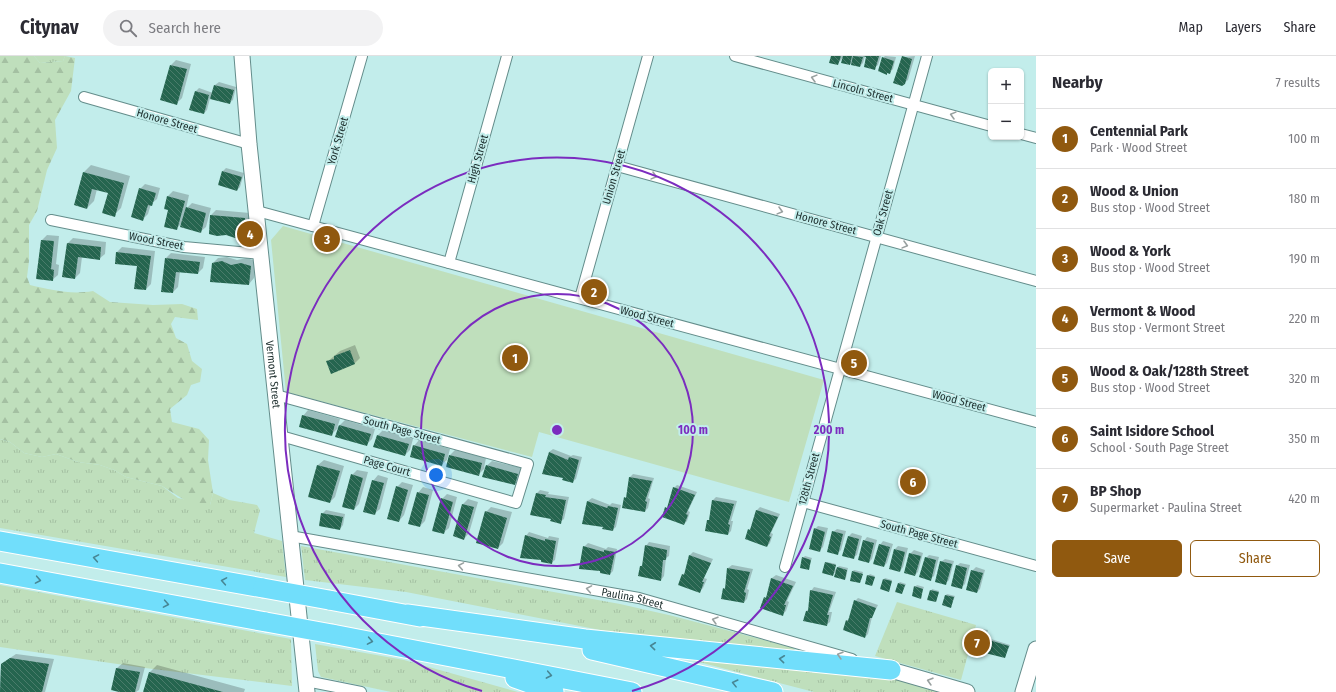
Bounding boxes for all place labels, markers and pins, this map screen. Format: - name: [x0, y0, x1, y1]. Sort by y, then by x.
- pin: 4: [237, 219, 263, 249]
- pin: 3: [314, 224, 340, 254]
- pin: 2: [581, 277, 607, 307]
- pin: 1: [502, 343, 528, 373]
- pin: 5: [841, 348, 867, 378]
- centre of rings: [550, 423, 564, 437]
- pin: 6: [900, 467, 926, 497]
- pin: 7: [964, 628, 990, 658]

